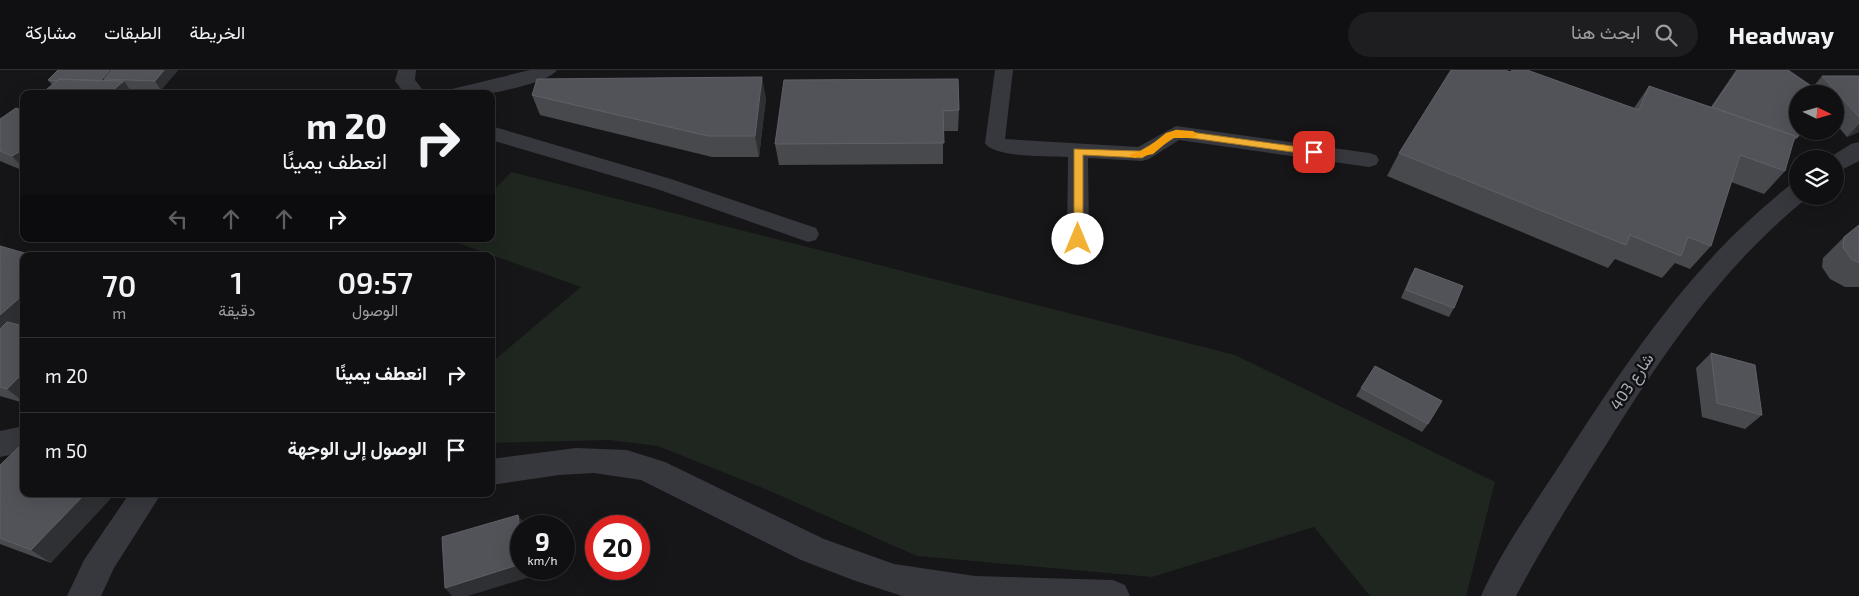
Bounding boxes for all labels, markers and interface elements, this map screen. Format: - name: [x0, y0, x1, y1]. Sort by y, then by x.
- search box: [1348, 12, 1698, 57]
- text: ابحث هنا: [1571, 20, 1640, 43]
- text: Headway: [1728, 20, 1834, 49]
- text: مشاركة: [25, 21, 76, 43]
- text: الطبقات: [104, 21, 161, 43]
- text: الخريطة: [189, 21, 245, 43]
- icon: search: [1652, 21, 1680, 49]
- north arrow: [1789, 85, 1844, 140]
- map controls: [1789, 85, 1844, 205]
- text: 20 m: [306, 104, 387, 146]
- icon: right: [405, 110, 470, 175]
- pin: [1293, 131, 1335, 173]
- icon: arrive: [1300, 138, 1328, 166]
- text: انعطف يمينًا: [282, 147, 387, 173]
- button: layers: [1789, 150, 1844, 205]
- icon: left: [164, 205, 192, 233]
- icon: ahead: [217, 205, 245, 233]
- icon: ahead: [270, 205, 298, 233]
- icon: right: [323, 205, 351, 233]
- position arrow: [1051, 212, 1103, 264]
- text: 1: [231, 264, 243, 300]
- text: 09:57: [337, 264, 413, 300]
- text: 70: [102, 267, 136, 303]
- text: دقيقة: [218, 300, 255, 319]
- text: الوصول: [352, 300, 398, 319]
- text: m: [112, 303, 126, 322]
- street label: شارع 403: [1605, 349, 1659, 415]
- text: انعطف يمينًا: [335, 361, 427, 384]
- icon: right: [442, 361, 470, 389]
- text: 20 m: [45, 364, 88, 387]
- text: الوصول إلى الوجهة: [287, 436, 427, 459]
- icon: arrive: [442, 436, 470, 464]
- text: 50 m: [45, 439, 88, 462]
- speed limit sign: 20: [585, 515, 650, 580]
- text: 9: [535, 526, 550, 556]
- text: km/h: [528, 553, 557, 567]

